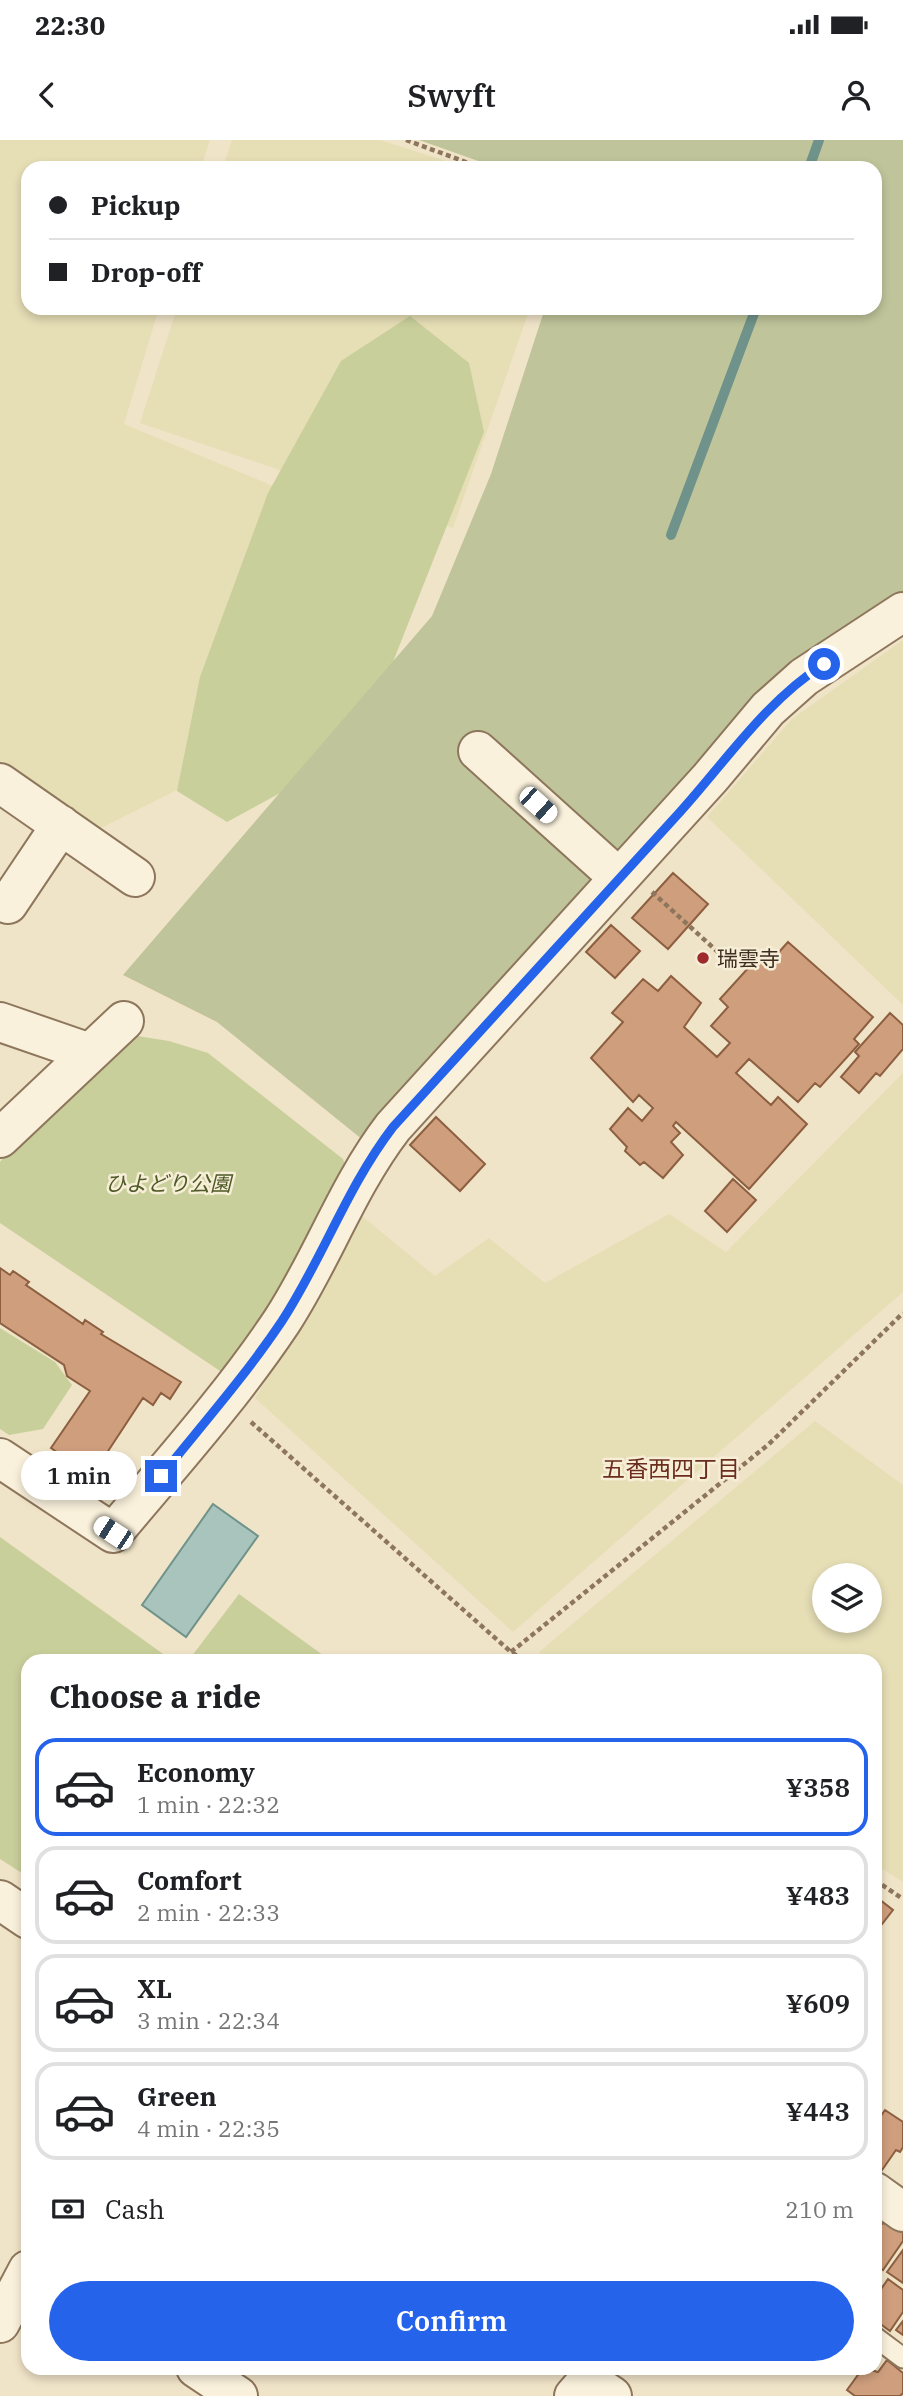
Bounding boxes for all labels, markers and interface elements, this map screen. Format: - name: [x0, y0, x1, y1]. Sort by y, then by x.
- text: 22:30: [35, 8, 105, 42]
- text: Swyft: [407, 74, 496, 116]
- icon: back: [28, 76, 66, 114]
- icon: person: [837, 76, 875, 114]
- text: Pickup: [91, 188, 181, 222]
- text: Drop-off: [91, 255, 202, 289]
- route start: [808, 648, 840, 680]
- car: [516, 783, 561, 827]
- place label: 瑞雲寺: [717, 944, 780, 972]
- marker: 瑞雲寺: [695, 950, 711, 966]
- park label: ひよどり公園: [105, 1169, 234, 1197]
- callout: 1 min: [21, 1452, 136, 1500]
- district label: 五香西四丁目: [602, 1453, 740, 1483]
- text: 1 min: [47, 1460, 111, 1490]
- route end: [145, 1460, 177, 1492]
- car: [90, 1513, 137, 1553]
- map controls: [812, 1563, 882, 1633]
- button: layers: [812, 1563, 882, 1633]
- text: Choose a ride: [49, 1675, 261, 1717]
- text: Economy: [137, 1755, 255, 1789]
- icon: car: [53, 1756, 116, 1819]
- text: ¥358: [786, 1770, 850, 1804]
- text: 1 min · 22:32: [137, 1789, 280, 1819]
- text: Comfort: [137, 1863, 242, 1897]
- icon: car: [53, 1864, 116, 1927]
- text: ¥483: [786, 1878, 850, 1912]
- text: 2 min · 22:33: [137, 1897, 280, 1927]
- text: XL: [137, 1971, 172, 2005]
- icon: car: [53, 1972, 116, 2035]
- text: ¥609: [786, 1986, 850, 2020]
- text: 3 min · 22:34: [137, 2005, 280, 2035]
- text: Green: [137, 2079, 217, 2113]
- icon: car: [53, 2080, 116, 2143]
- text: ¥443: [786, 2094, 850, 2128]
- text: 4 min · 22:35: [137, 2113, 280, 2143]
- icon: cash: [49, 2190, 87, 2228]
- text: Cash: [105, 2192, 165, 2226]
- text: 210 m: [785, 2194, 854, 2224]
- button: Confirm: [49, 2281, 854, 2361]

